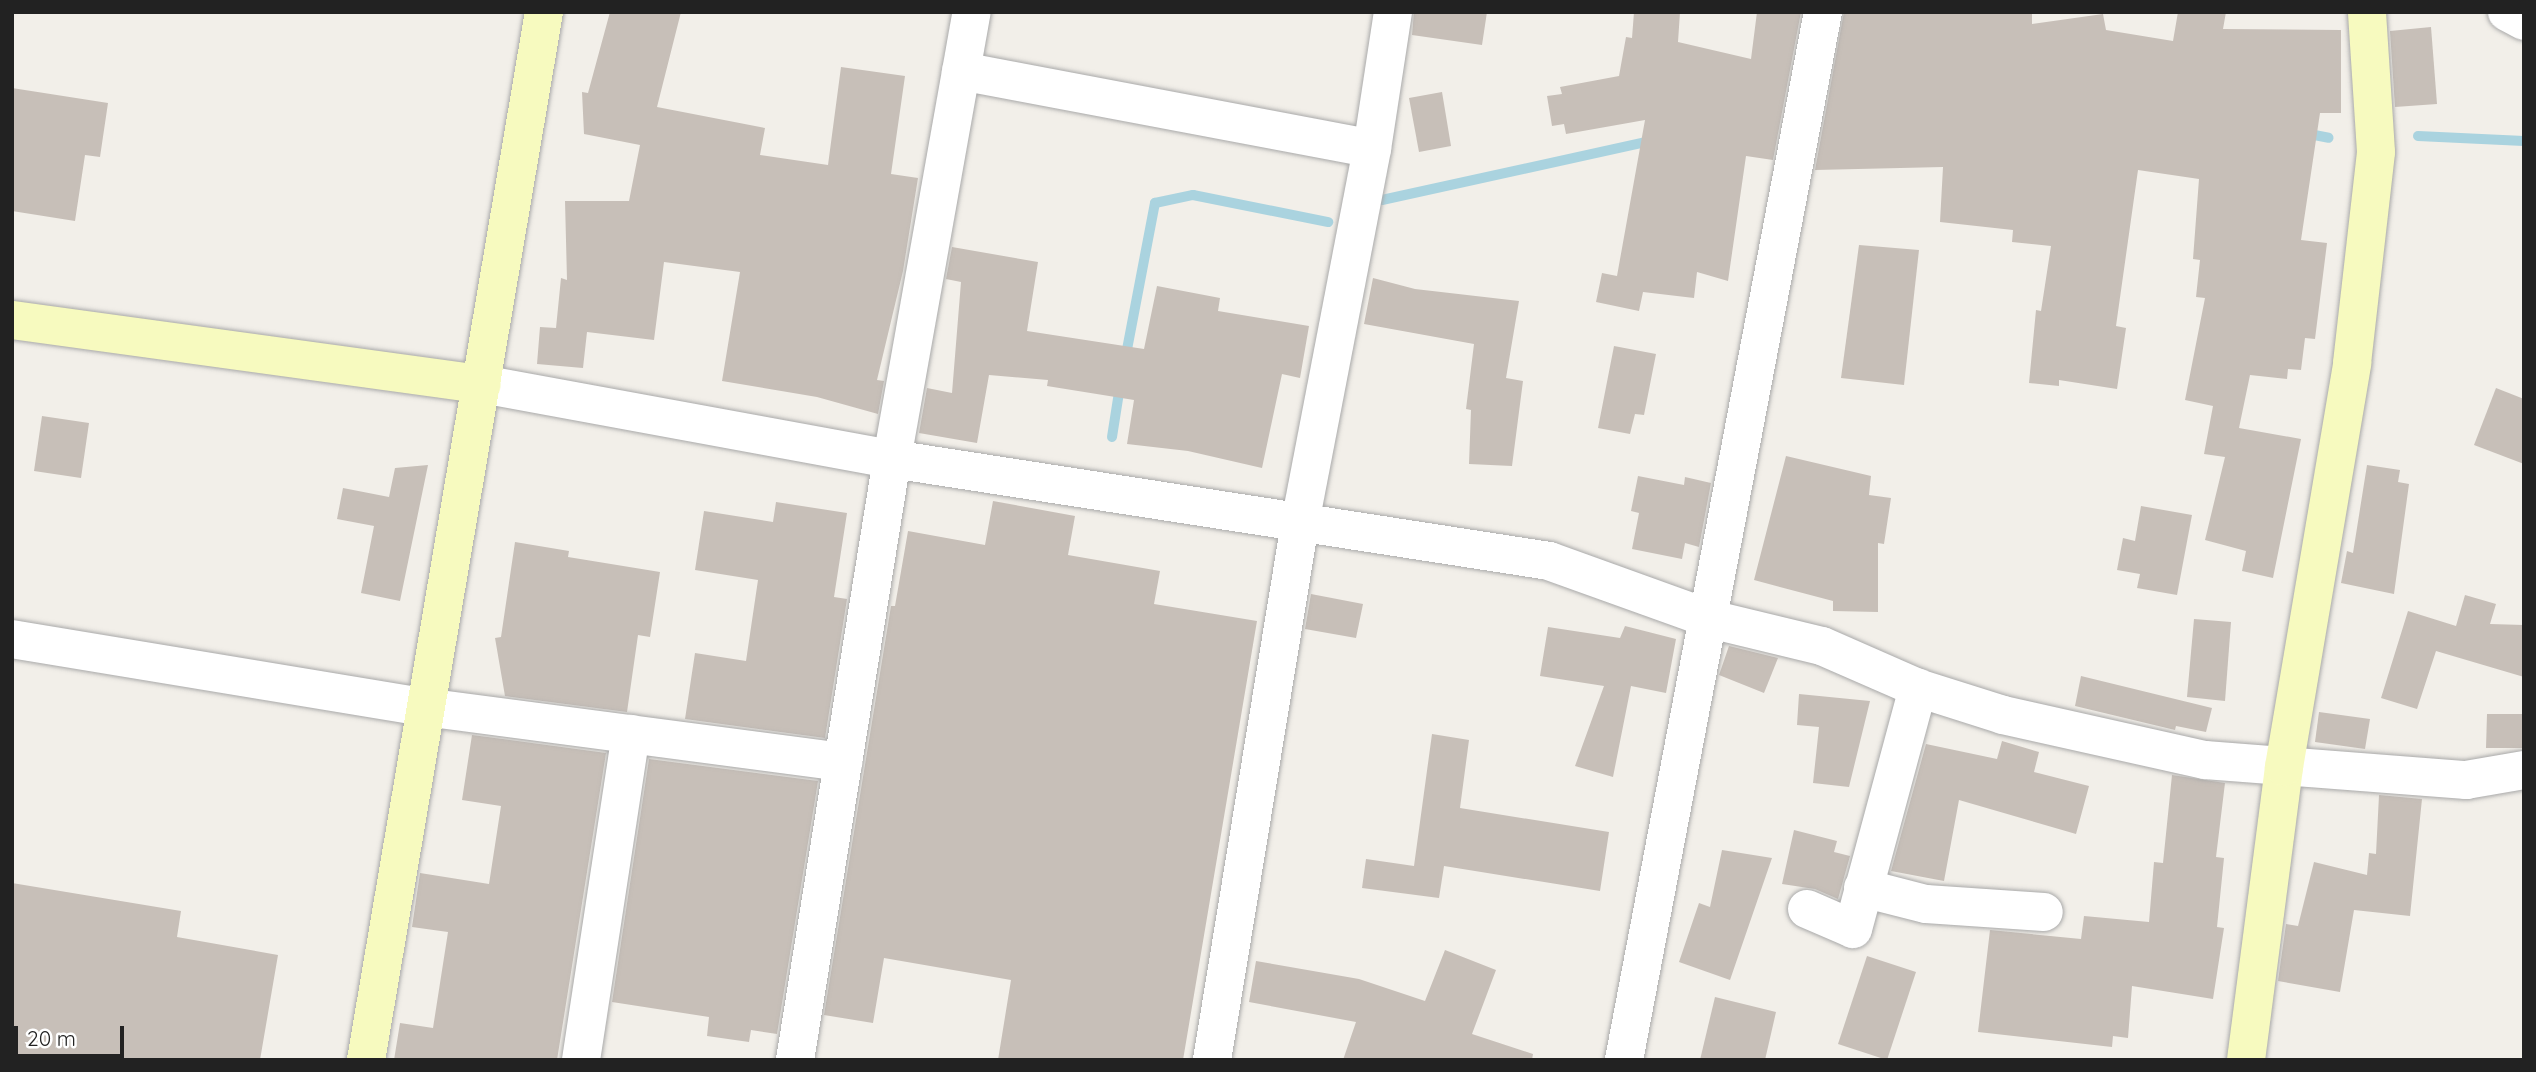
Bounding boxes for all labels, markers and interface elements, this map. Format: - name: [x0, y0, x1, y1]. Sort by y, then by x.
- scale bar: [18, 1012, 128, 1056]
- text: 20 m: [27, 1025, 76, 1051]

